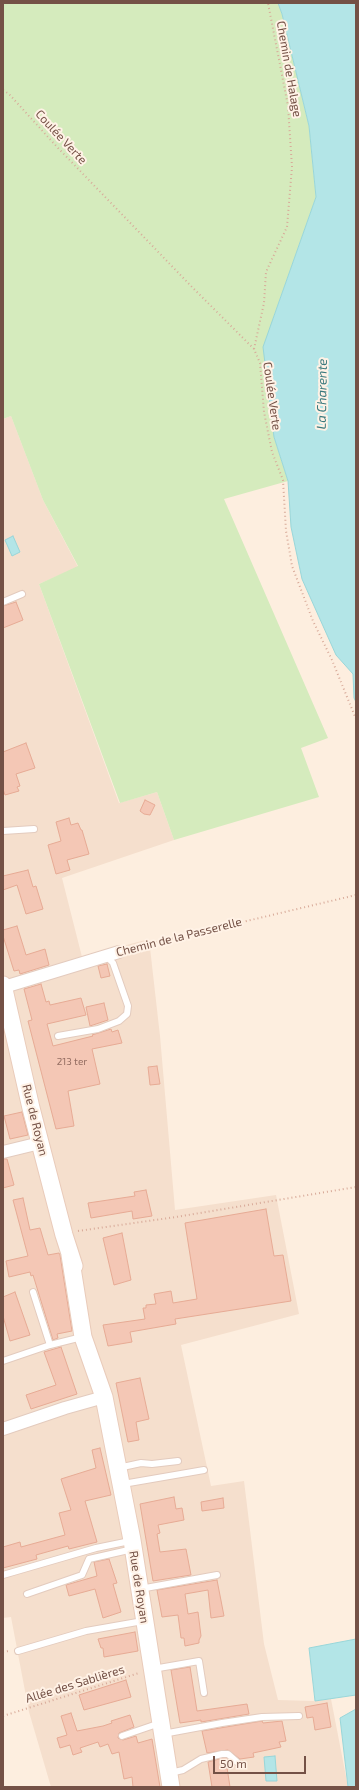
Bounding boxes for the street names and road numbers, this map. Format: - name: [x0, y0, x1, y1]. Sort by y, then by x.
- street label: Chemin de Halage: [273, 20, 305, 118]
- street label: Coulée Verte: [32, 107, 90, 167]
- street label: Coulée Verte: [260, 361, 284, 431]
- street label: Chemin de la Passerelle: [115, 914, 243, 960]
- street label: Rue de Royan: [19, 1083, 51, 1157]
- street label: Rue de Royan: [126, 1550, 152, 1624]
- street label: Allée des Sablières: [24, 1662, 126, 1706]

